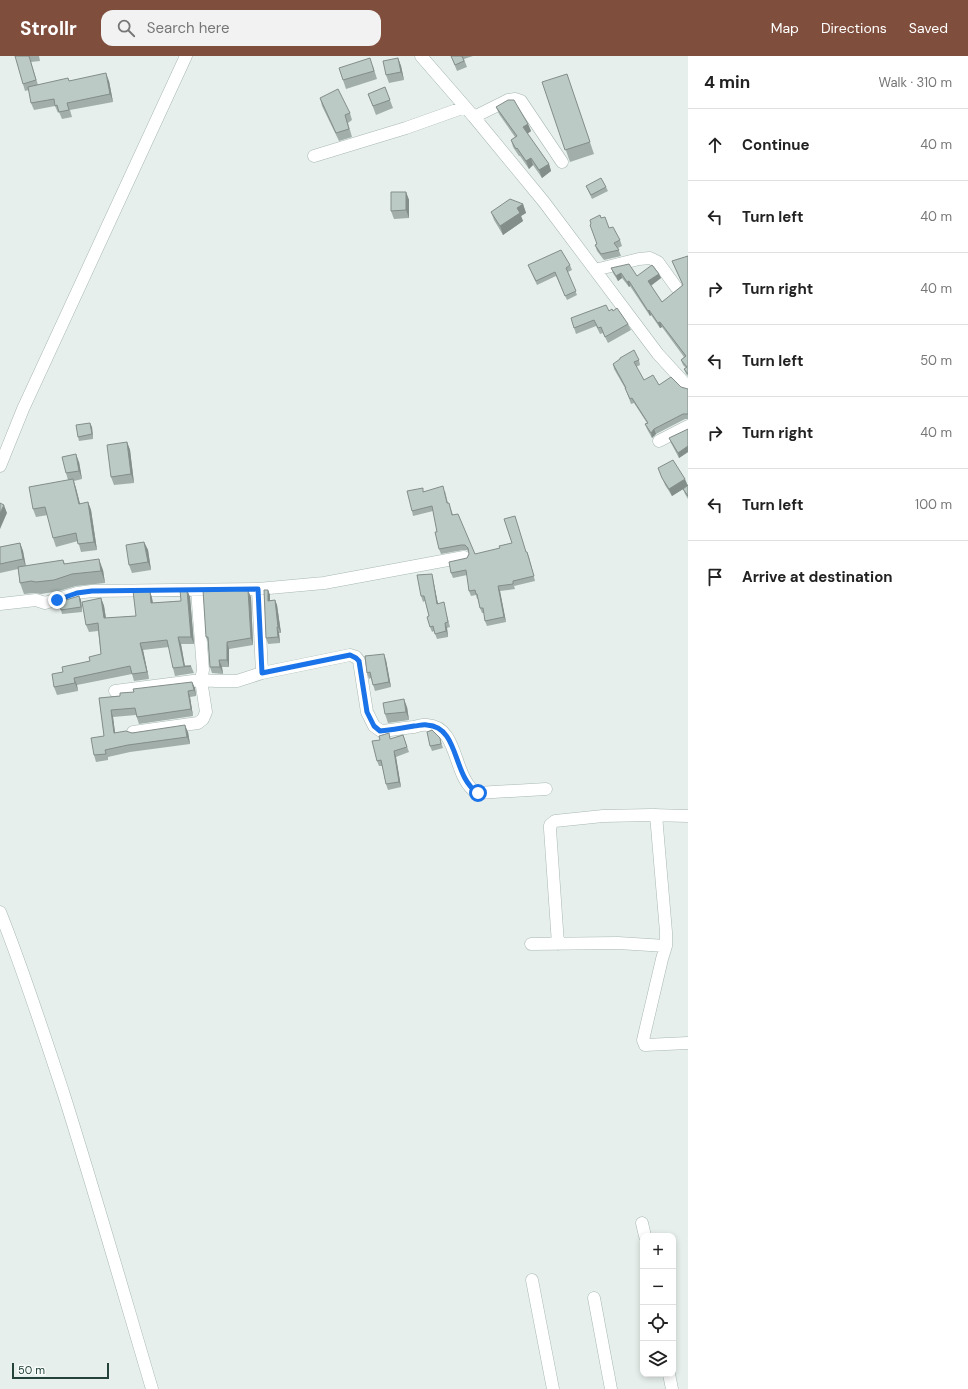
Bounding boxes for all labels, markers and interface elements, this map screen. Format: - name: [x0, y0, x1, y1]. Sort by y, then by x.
- search box: [101, 10, 381, 46]
- text: Strollr: [20, 16, 77, 41]
- icon: search: [115, 17, 137, 39]
- text: Search here: [147, 18, 230, 38]
- text: Map: [771, 19, 799, 37]
- text: Directions: [821, 19, 887, 37]
- text: Saved: [909, 19, 948, 37]
- text: 4 min: [704, 71, 750, 93]
- text: Walk · 310 m: [879, 74, 952, 91]
- icon: ahead: [704, 134, 726, 156]
- text: Continue: [742, 135, 810, 155]
- text: 40 m: [920, 136, 952, 153]
- icon: left: [704, 206, 726, 228]
- text: Turn left: [742, 207, 803, 227]
- text: 40 m: [920, 208, 952, 225]
- icon: right: [704, 278, 726, 300]
- text: Turn right: [742, 279, 813, 299]
- text: 40 m: [920, 280, 952, 297]
- icon: left: [704, 350, 726, 372]
- text: Turn left: [742, 351, 803, 371]
- text: 50 m: [920, 352, 952, 369]
- icon: right: [704, 422, 726, 444]
- text: Turn right: [742, 423, 813, 443]
- text: 40 m: [920, 424, 952, 441]
- icon: left: [704, 494, 726, 516]
- text: Turn left: [742, 495, 803, 515]
- text: 100 m: [915, 496, 952, 513]
- icon: arrive: [704, 566, 726, 588]
- text: Arrive at destination: [742, 567, 893, 587]
- route end: [48, 591, 66, 609]
- route start: [469, 784, 487, 802]
- map controls: [640, 1233, 676, 1377]
- button: +: [640, 1233, 676, 1269]
- button: −: [640, 1269, 676, 1305]
- button: locate: [640, 1305, 676, 1341]
- button: layers: [640, 1341, 676, 1377]
- scale bar: [12, 1361, 109, 1380]
- text: 50 m: [18, 1363, 45, 1377]

